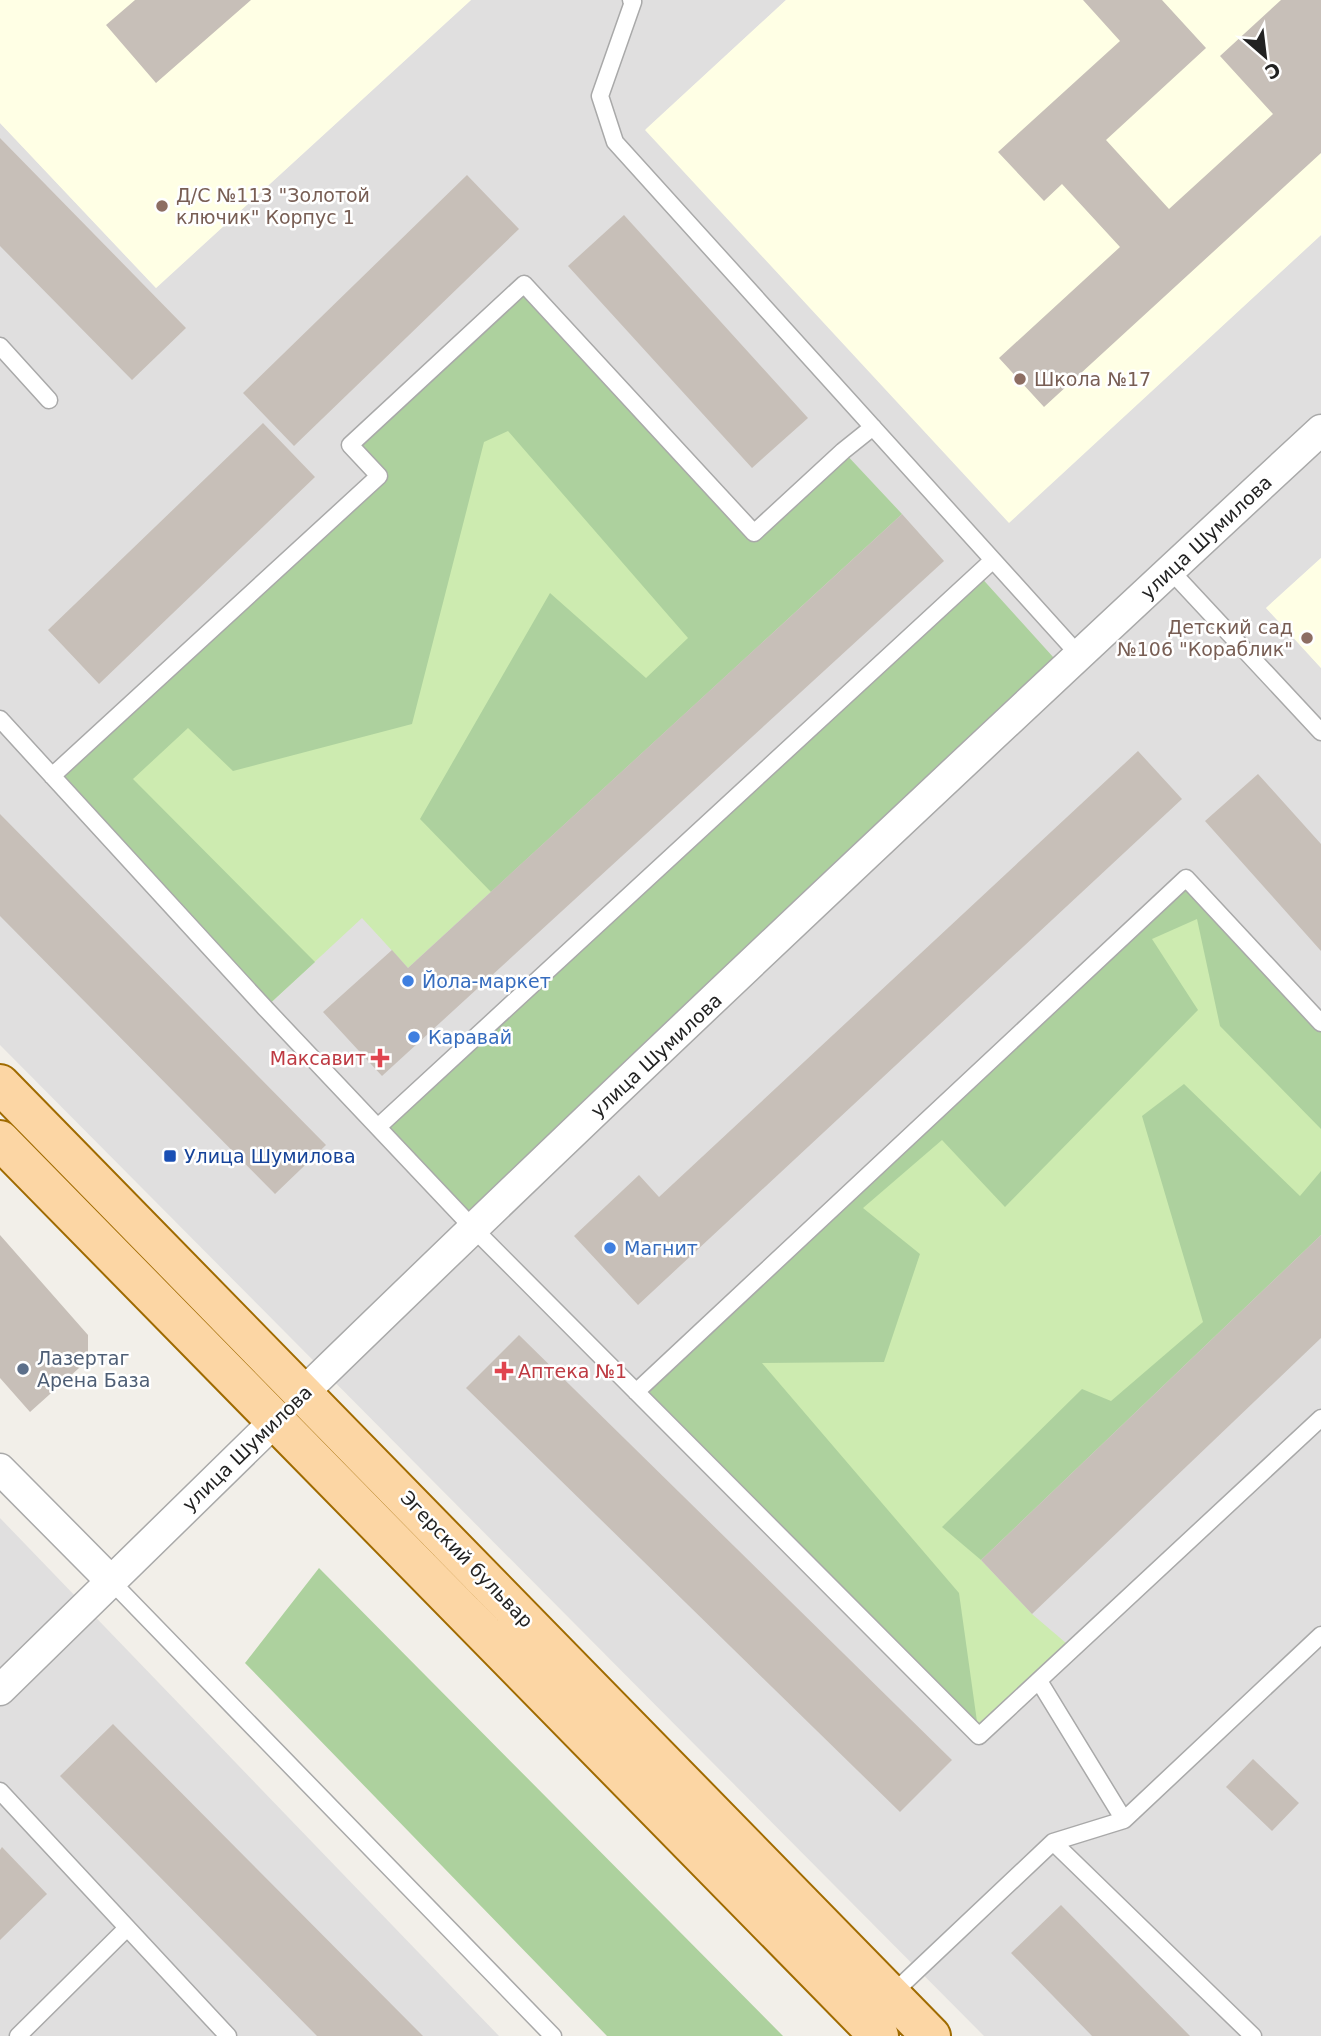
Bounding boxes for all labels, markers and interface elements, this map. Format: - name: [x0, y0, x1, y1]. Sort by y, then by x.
- north arrow: [1230, 21, 1300, 91]
- text: С: [1262, 58, 1284, 84]
- place label: Д/С №113 "Золотой ключик" Корпус 1: [176, 184, 370, 228]
- marker: Д/С №113 "Золотой ключик" Корпус 1: [154, 198, 170, 214]
- place label: Школа №17: [1034, 368, 1151, 390]
- marker: Школа №17: [1012, 371, 1028, 387]
- street label: улица Шумилова: [1136, 471, 1276, 603]
- place label: Детский сад №106 "Кораблик": [1117, 616, 1293, 660]
- marker: Детский сад №106 "Кораблик": [1299, 630, 1315, 646]
- place label: Йола-маркет: [422, 970, 551, 992]
- marker: Йола-маркет: [400, 973, 416, 989]
- street label: улица Шумилова: [586, 989, 726, 1121]
- place label: Каравай: [428, 1026, 512, 1048]
- marker: Каравай: [406, 1029, 422, 1045]
- place label: Максавит: [270, 1047, 366, 1069]
- marker: Максавит: [372, 1050, 388, 1066]
- place label: Улица Шумилова: [184, 1145, 356, 1167]
- marker: Улица Шумилова: [162, 1148, 178, 1164]
- place label: Магнит: [624, 1237, 698, 1259]
- marker: Магнит: [602, 1240, 618, 1256]
- place label: Лазертаг Арена База: [37, 1347, 150, 1391]
- place label: Аптека №1: [518, 1360, 627, 1382]
- marker: Лазертаг Арена База: [15, 1361, 31, 1377]
- marker: Аптека №1: [496, 1363, 512, 1379]
- street label: улица Шумилова: [178, 1381, 316, 1515]
- street label: Эгерский бульвар: [396, 1486, 538, 1632]

